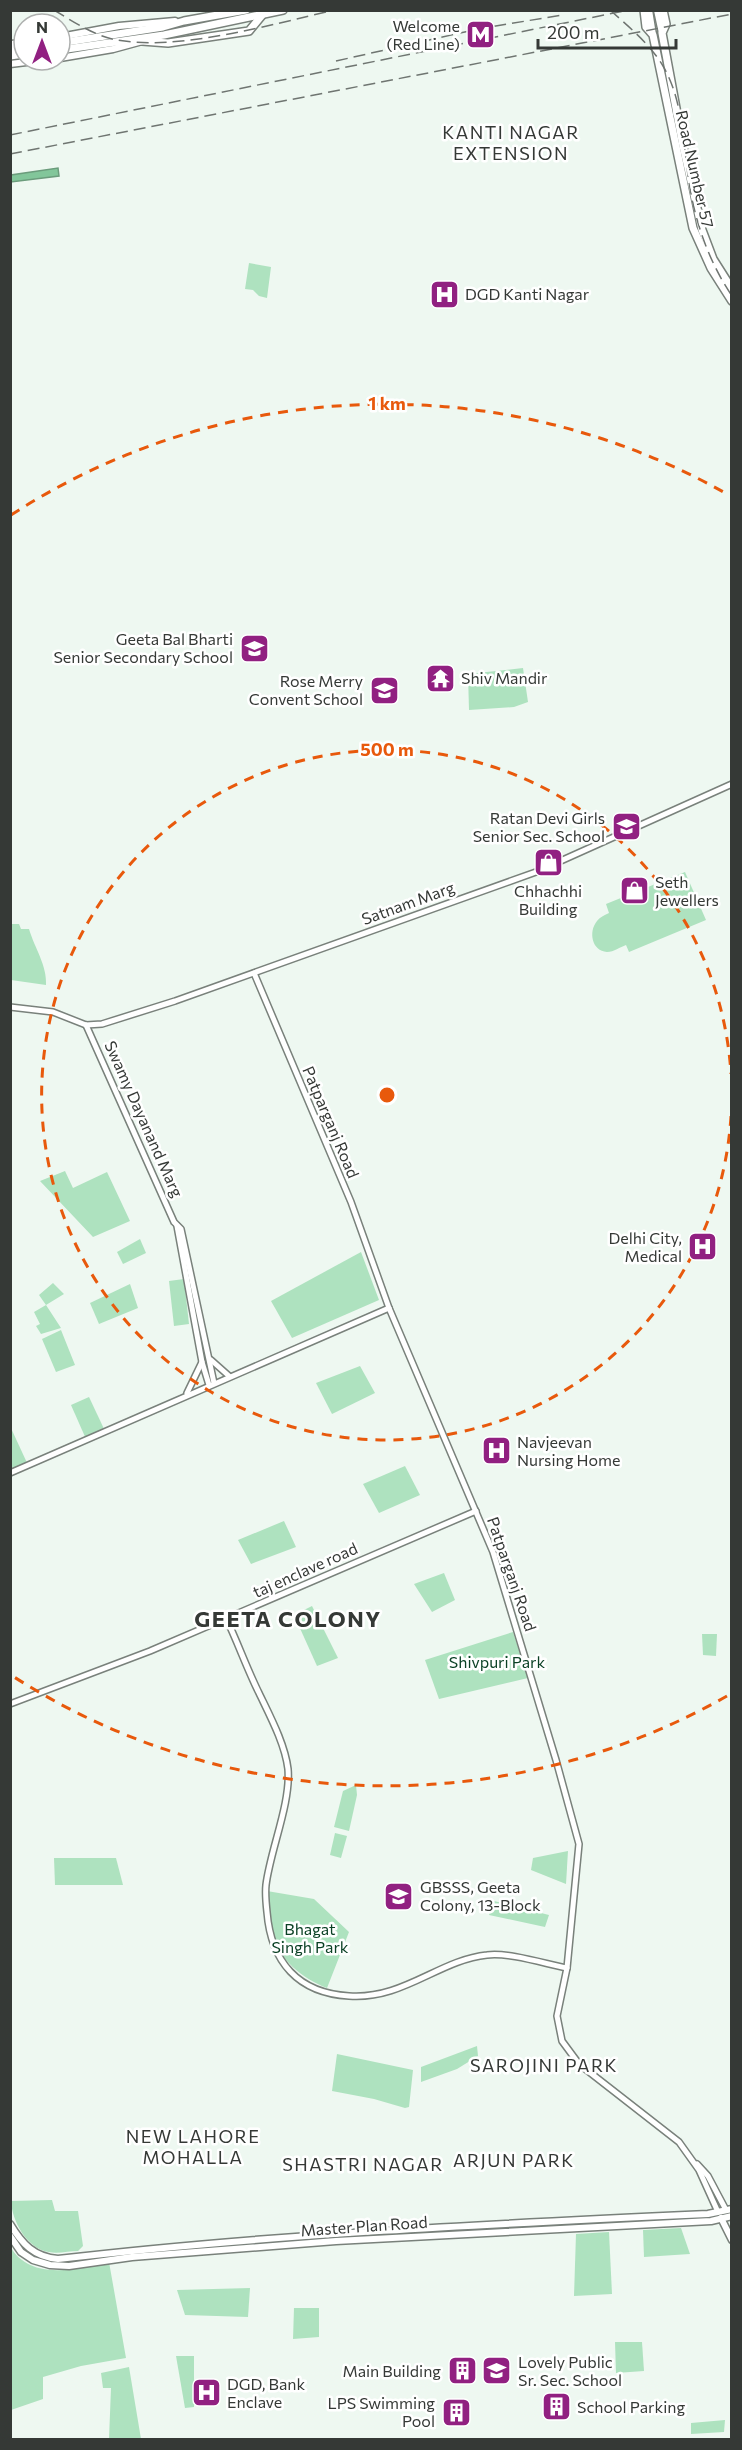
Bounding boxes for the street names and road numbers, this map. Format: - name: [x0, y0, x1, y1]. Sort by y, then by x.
- street label: Road Number 57: [673, 108, 718, 230]
- street label: Satnam Marg: [359, 877, 457, 928]
- street label: Swamy Dayanand Marg: [101, 1038, 188, 1200]
- street label: Patparganj Road: [299, 1063, 364, 1181]
- street label: Patparganj Road: [484, 1514, 541, 1634]
- street label: taj enclave road: [250, 1538, 360, 1601]
- street label: Master Plan Road: [300, 2212, 428, 2239]

